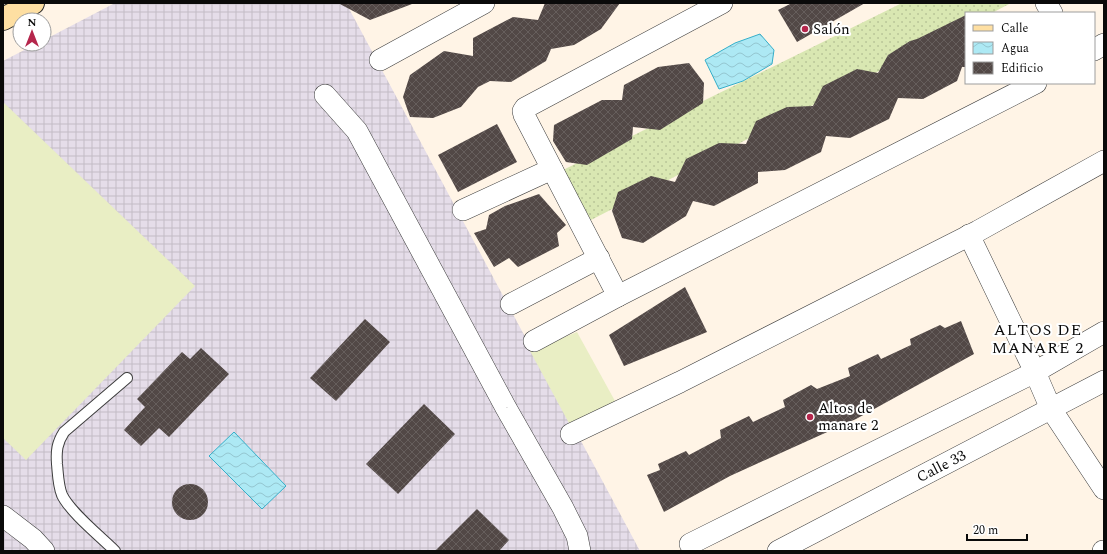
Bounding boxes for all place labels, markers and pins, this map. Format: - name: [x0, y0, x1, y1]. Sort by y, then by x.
- place label: Salón: [813, 18, 850, 41]
- marker: Salón: [800, 24, 810, 34]
- place label: Altos de manare 2: [818, 397, 879, 437]
- marker: Altos de manare 2: [805, 412, 815, 422]

